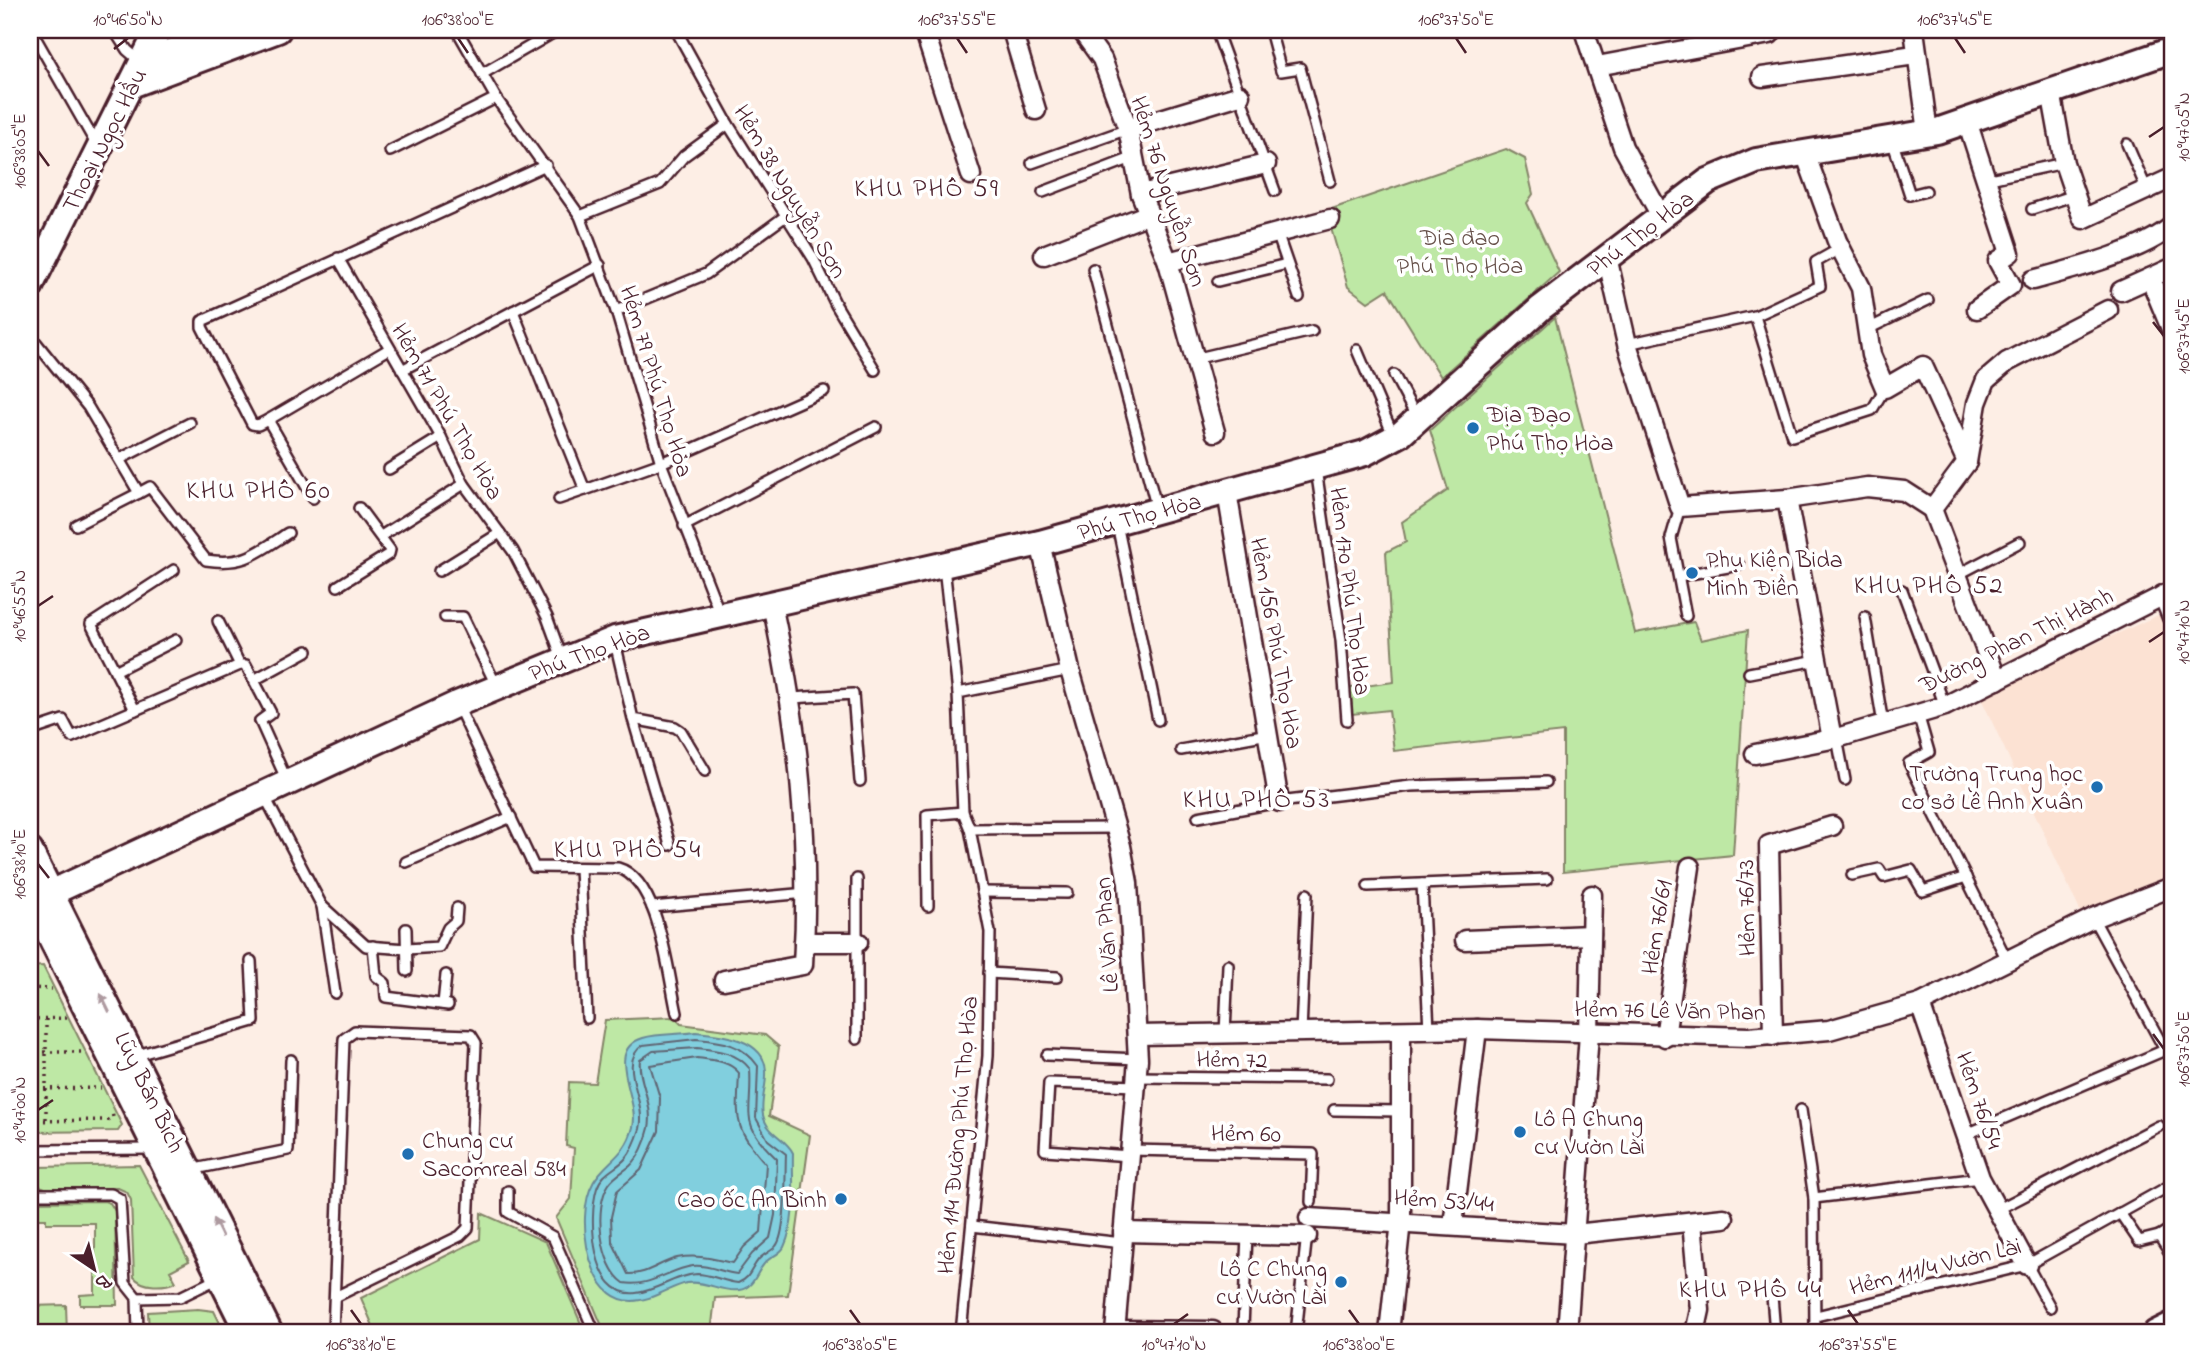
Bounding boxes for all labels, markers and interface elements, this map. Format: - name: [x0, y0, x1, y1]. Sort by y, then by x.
- text: 10°46'50"N: [93, 8, 163, 34]
- text: 106°38'00"E: [422, 8, 495, 34]
- text: 106°37'55"E: [918, 8, 996, 34]
- text: 106°37'50"E: [1418, 8, 1494, 34]
- text: 106°37'45"E: [1917, 8, 1993, 34]
- street label: Thoại Ngọc Hầu: [55, 63, 158, 219]
- street label: Hẻm 76 Nguyễn Sơn: [1118, 92, 1214, 292]
- text: 10°47'05"N: [2172, 92, 2198, 162]
- street label: Hẻm 38 Nguyễn Sơn: [722, 99, 855, 286]
- text: 106°38'05"E: [8, 113, 34, 189]
- district label: KHU PHỐ 59: [854, 171, 1000, 209]
- street label: Phú Thọ Hòa: [1580, 183, 1703, 287]
- park label: Địa đạo Phú Thọ Hòa: [1397, 222, 1523, 285]
- street label: Hẻm 79 Phú Thọ Hòa: [609, 281, 700, 482]
- text: 106°37'45"E: [2172, 298, 2198, 374]
- street label: Hẻm 71 Phú Thọ Hòa: [381, 317, 511, 507]
- place label: Địa Đạo Phú Thọ Hòa: [1486, 399, 1614, 462]
- marker: Địa Đạo Phú Thọ Hòa: [1465, 420, 1481, 436]
- district label: KHU PHỐ 60: [186, 473, 332, 511]
- street label: Phú Thọ Hòa: [1074, 485, 1205, 552]
- street label: Hẻm 170 Phú Thọ Hòa: [1318, 485, 1379, 698]
- street label: Hẻm 156 Phú Thọ Hòa: [1239, 535, 1310, 752]
- place label: Phụ Kiện Bida Minh Điền: [1706, 544, 1843, 607]
- marker: Phụ Kiện Bida Minh Điền: [1684, 565, 1700, 581]
- district label: KHU PHỐ 52: [1854, 568, 2004, 606]
- text: 10°46'55"N: [8, 570, 34, 642]
- street label: Đường Phan Thị Hành: [1913, 580, 2120, 705]
- text: 10°47'10"N: [2172, 600, 2198, 664]
- street label: Phú Thọ Hòa: [524, 616, 655, 692]
- place label: Trường Trung học cơ sở Lê Anh Xuân: [1901, 758, 2083, 821]
- marker: Trường Trung học cơ sở Lê Anh Xuân: [2089, 779, 2105, 795]
- district label: KHU PHỐ 53: [1183, 782, 1331, 820]
- text: 106°38'10"E: [8, 828, 34, 899]
- district label: KHU PHỐ 54: [554, 832, 702, 870]
- street label: Hẻm 76/73: [1730, 859, 1767, 957]
- street label: Lê Văn Phan: [1087, 876, 1130, 994]
- street label: Hẻm 76/61: [1634, 877, 1683, 977]
- one-way arrow: [100, 993, 111, 1013]
- street label: Hẻm 76 Lê Văn Phan: [1574, 993, 1766, 1032]
- street label: Hẻm 114 Đường Phú Thọ Hòa: [930, 995, 989, 1276]
- text: 106°37'50"E: [2172, 1011, 2198, 1087]
- street label: Lũy Bán Bích: [103, 1027, 192, 1160]
- street label: Hẻm 72: [1196, 1043, 1268, 1080]
- street label: Hẻm 76/54: [1945, 1047, 2011, 1154]
- text: 10°47'00"N: [8, 1077, 34, 1143]
- place label: Lô A Chung cư Vườn Lài: [1534, 1103, 1645, 1166]
- street label: Hẻm 60: [1211, 1117, 1281, 1154]
- marker: Lô A Chung cư Vườn Lài: [1512, 1124, 1528, 1140]
- place label: Chung cư Sacomreal 584: [422, 1125, 566, 1188]
- marker: Chung cư Sacomreal 584: [400, 1146, 416, 1162]
- street label: Hẻm 53/44: [1393, 1182, 1495, 1223]
- place label: Cao ốc An Bình: [677, 1184, 827, 1219]
- marker: Cao ốc An Bình: [833, 1191, 849, 1207]
- one-way arrow: [212, 1218, 223, 1238]
- street label: Hẻm 111/4 Vườn Lài: [1846, 1230, 2025, 1307]
- north arrow: [60, 1234, 130, 1304]
- place label: Lô C Chung cư Vườn Lài: [1216, 1253, 1327, 1316]
- text: B: [89, 1266, 116, 1296]
- district label: KHU PHỐ 44: [1679, 1272, 1823, 1310]
- marker: Lô C Chung cư Vườn Lài: [1333, 1274, 1349, 1290]
- text: 106°38'10"E: [326, 1333, 397, 1359]
- text: 106°38'05"E: [822, 1333, 898, 1359]
- text: 10°47'10"N: [1142, 1333, 1206, 1359]
- text: 106°38'00"E: [1323, 1333, 1396, 1359]
- text: 106°37'55"E: [1819, 1333, 1897, 1359]

